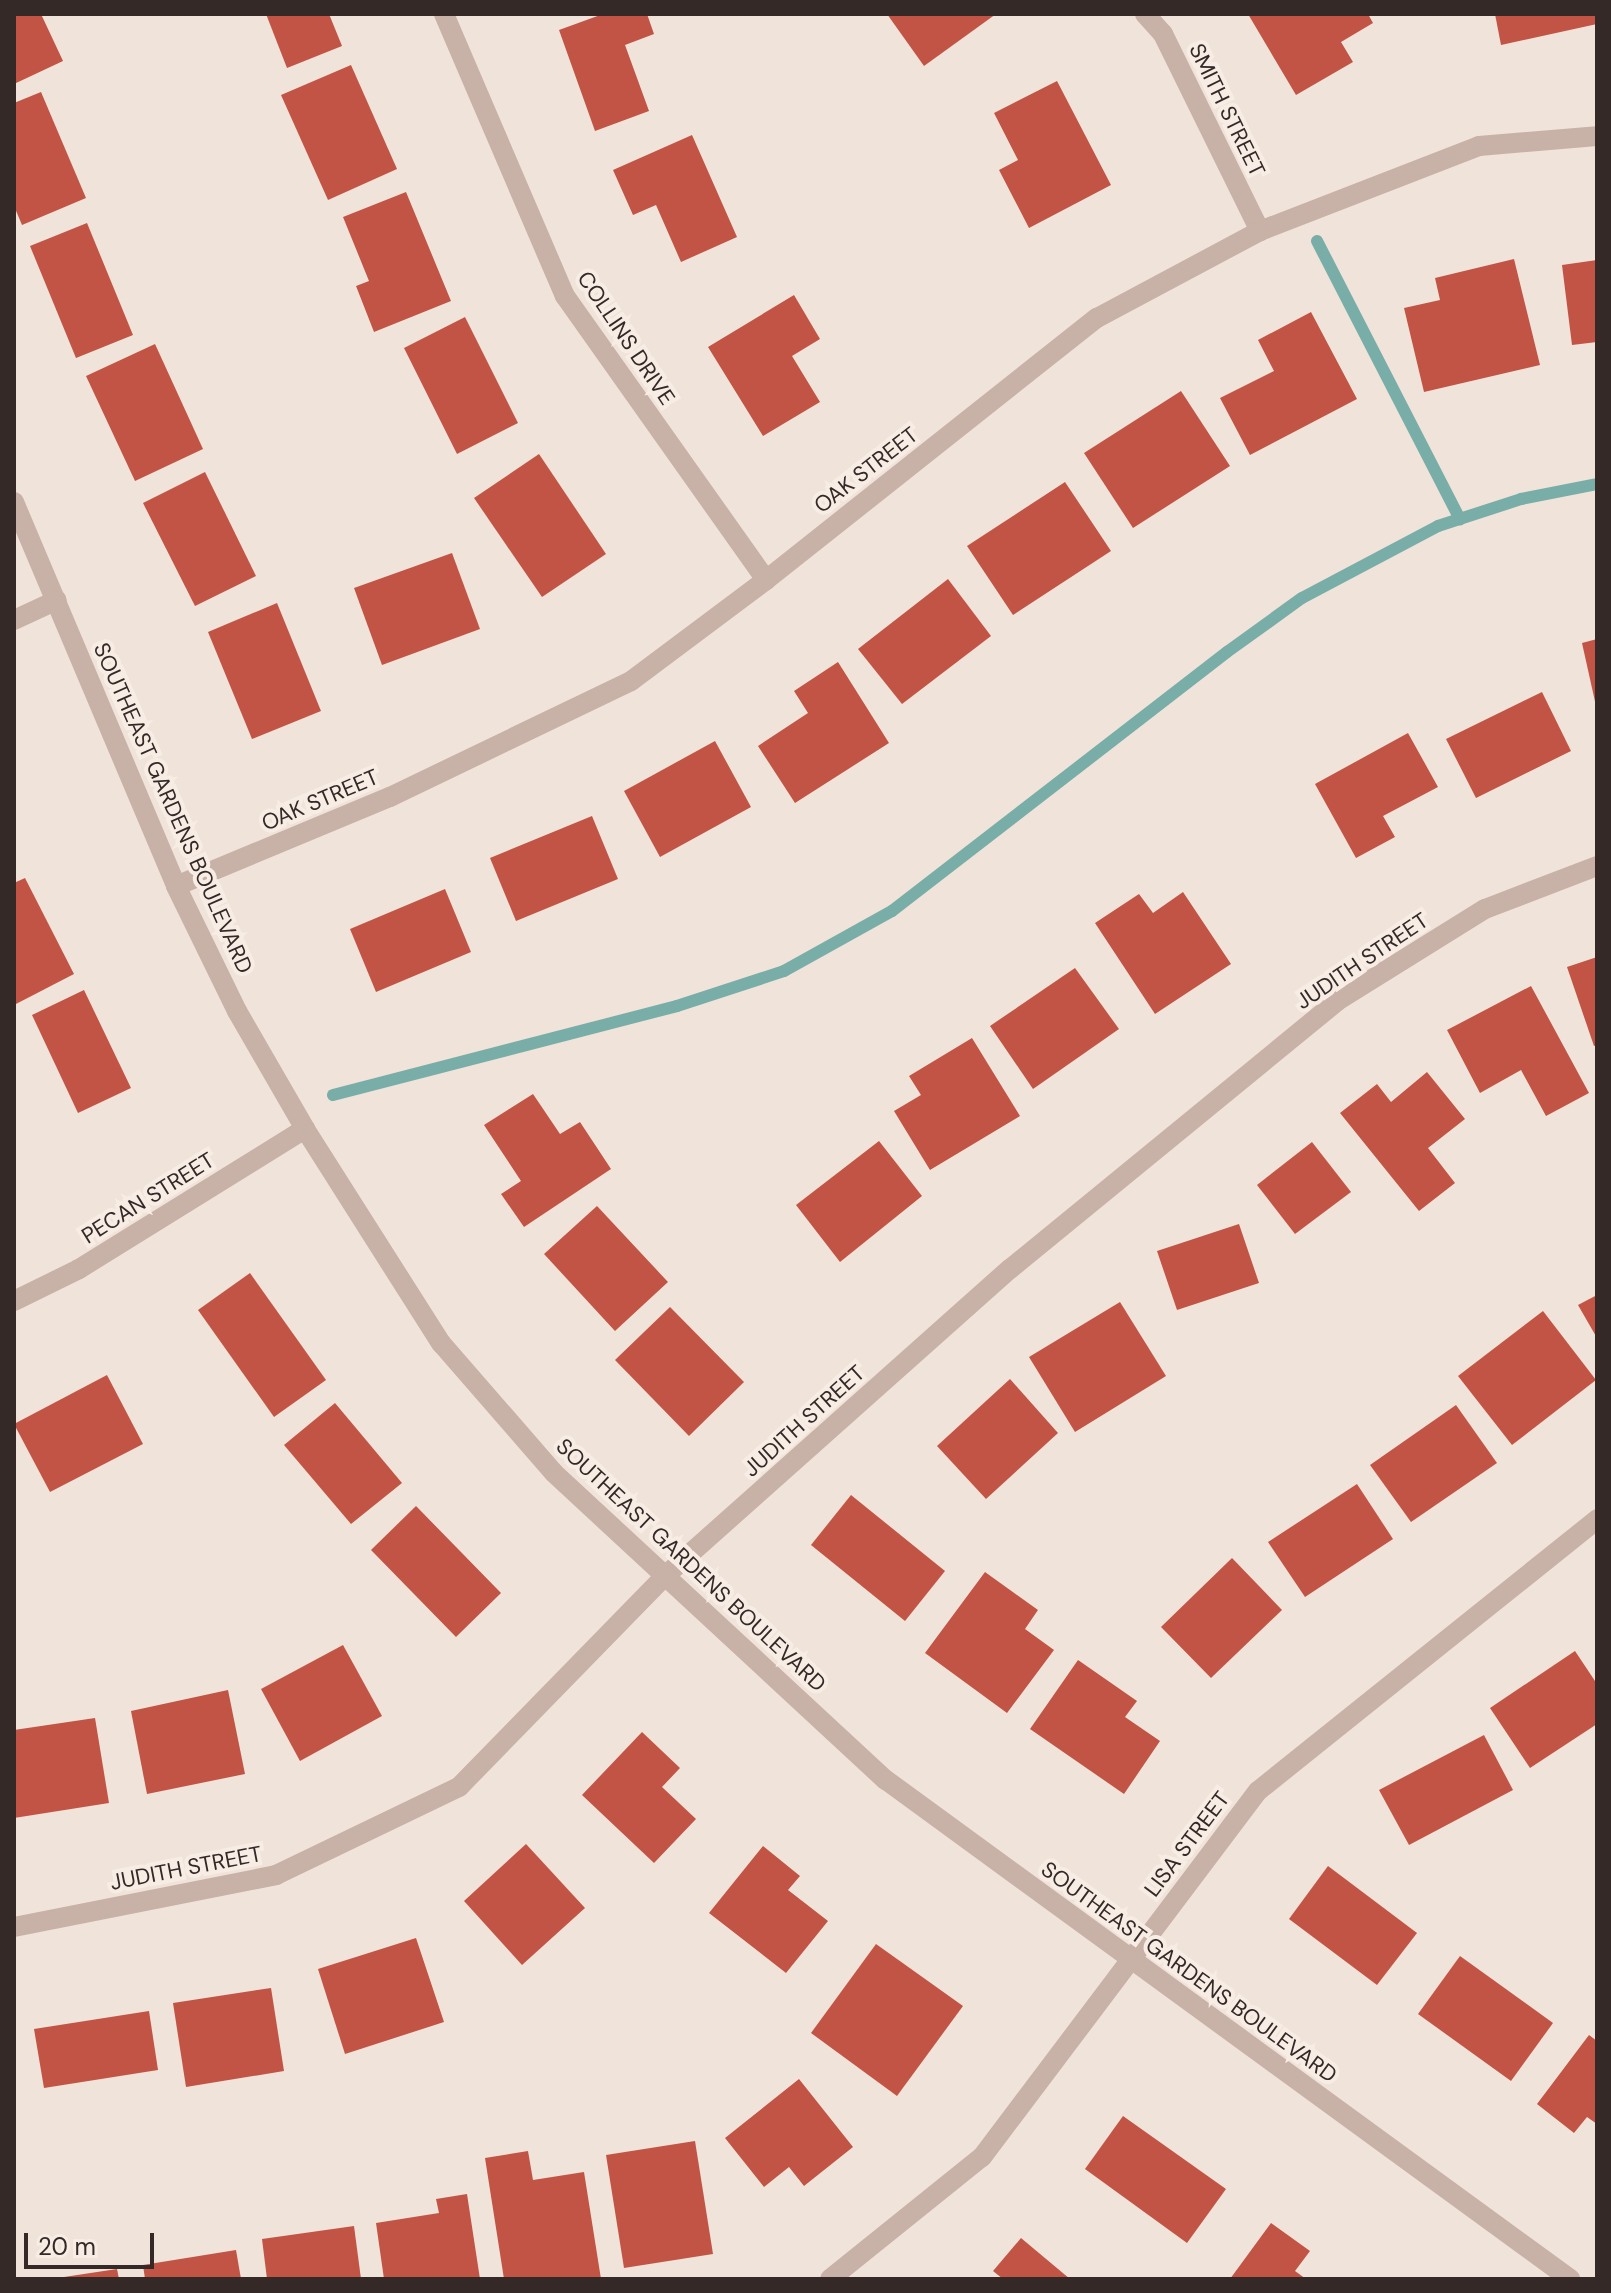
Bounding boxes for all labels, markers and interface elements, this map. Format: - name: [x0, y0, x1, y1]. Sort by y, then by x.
- street label: SMITH STREET: [1183, 39, 1271, 181]
- street label: COLLINS DRIVE: [572, 266, 680, 410]
- street label: OAK STREET: [809, 421, 923, 519]
- street label: SOUTHEAST GARDENS BOULEVARD: [88, 639, 258, 977]
- street label: OAK STREET: [258, 764, 382, 836]
- street label: JUDITH STREET: [1291, 907, 1433, 1015]
- street label: PECAN STREET: [77, 1147, 219, 1249]
- street label: JUDITH STREET: [738, 1360, 870, 1482]
- street label: SOUTHEAST GARDENS BOULEVARD: [551, 1433, 831, 1697]
- street label: LISA STREET: [1139, 1786, 1235, 1902]
- street label: JUDITH STREET: [108, 1840, 264, 1896]
- street label: SOUTHEAST GARDENS BOULEVARD: [1036, 1856, 1342, 2088]
- scale bar: [28, 2217, 158, 2267]
- text: 20 m: [38, 2231, 96, 2262]

